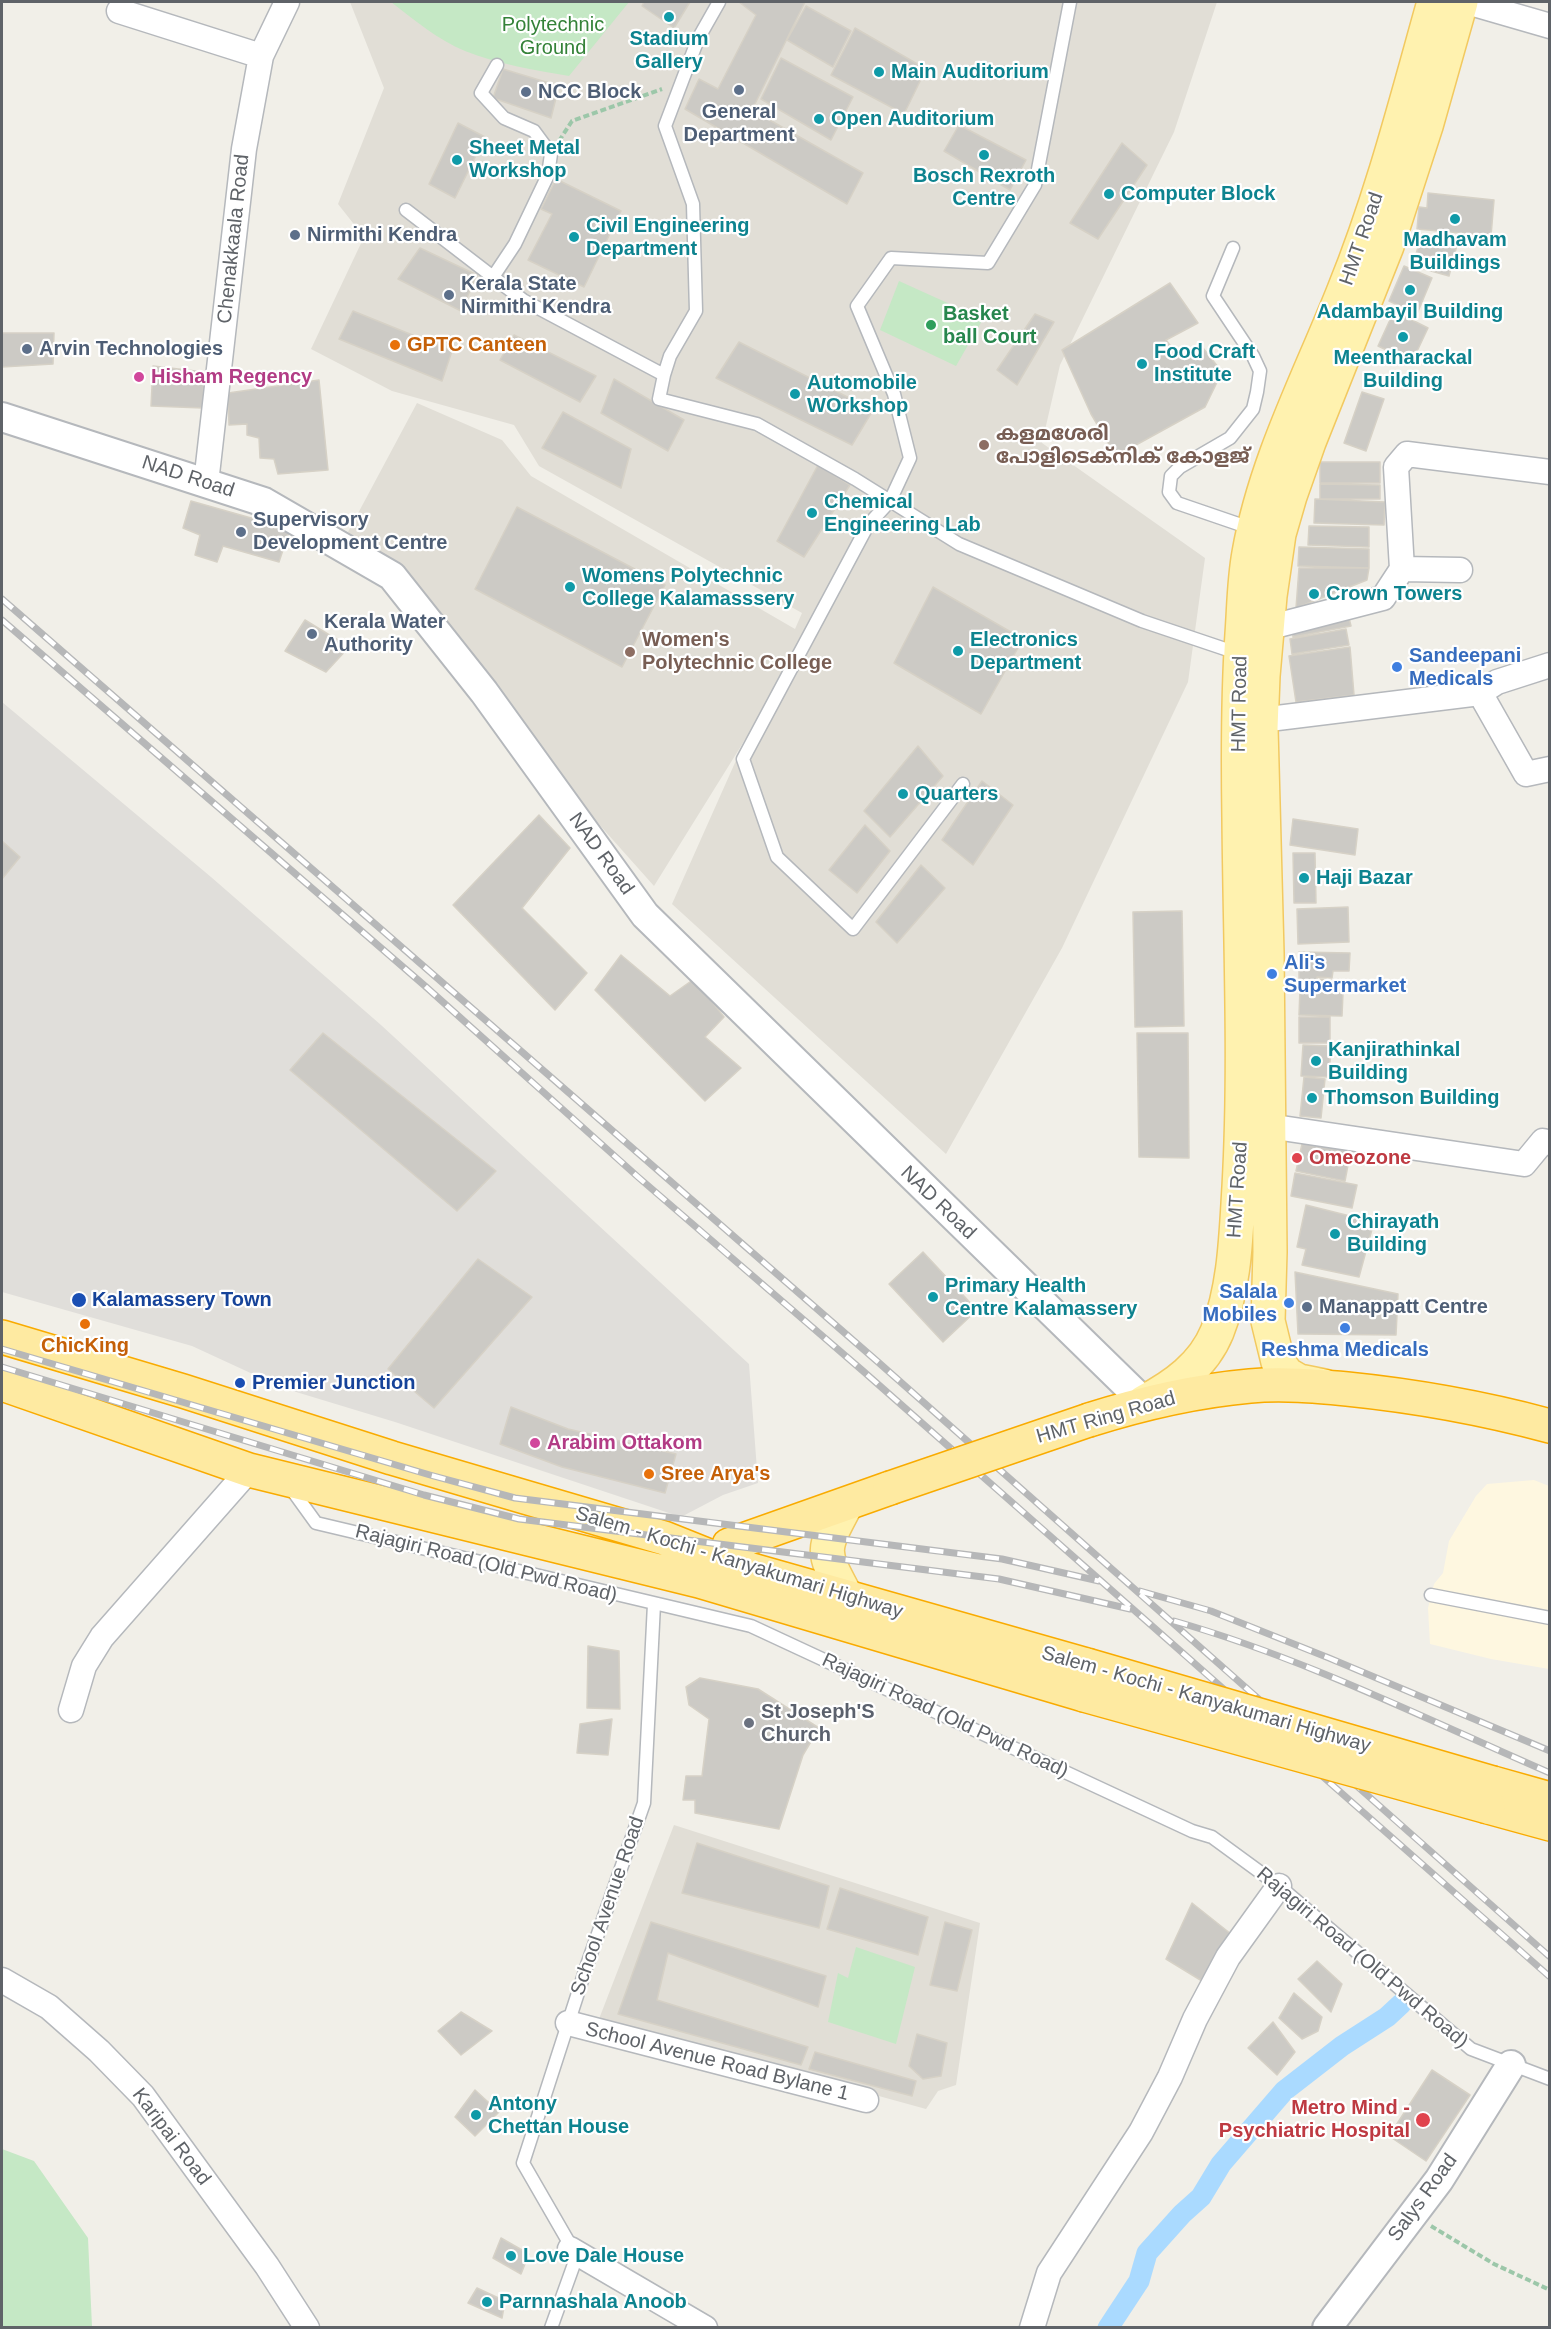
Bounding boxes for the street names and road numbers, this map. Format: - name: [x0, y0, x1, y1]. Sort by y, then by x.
- street label: Chenakkaala Road: [213, 153, 255, 325]
- street label: HMT Road: [1335, 189, 1389, 289]
- street label: NAD Road: [139, 451, 237, 503]
- street label: HMT Road: [1227, 655, 1253, 753]
- street label: NAD Road: [563, 808, 639, 900]
- street label: HMT Road: [1223, 1141, 1253, 1239]
- street label: NAD Road: [895, 1161, 981, 1245]
- street label: HMT Ring Road: [1034, 1387, 1178, 1449]
- street label: Salem - Kochi - Kanyakumari Highway: [572, 1502, 906, 1624]
- street label: Rajagiri Road (Old Pwd Road): [353, 1520, 619, 1608]
- street label: Salem - Kochi - Kanyakumari Highway: [1039, 1641, 1373, 1759]
- street label: Rajagiri Road (Old Pwd Road): [818, 1648, 1072, 1784]
- street label: School Avenue Road: [566, 1813, 650, 1999]
- street label: Rajagiri Road (Old Pwd Road): [1251, 1862, 1473, 2054]
- street label: School Avenue Road Bylane 1: [583, 2018, 851, 2106]
- street label: Karipai Road: [127, 2084, 215, 2190]
- street label: Salys Road: [1383, 2150, 1463, 2246]

